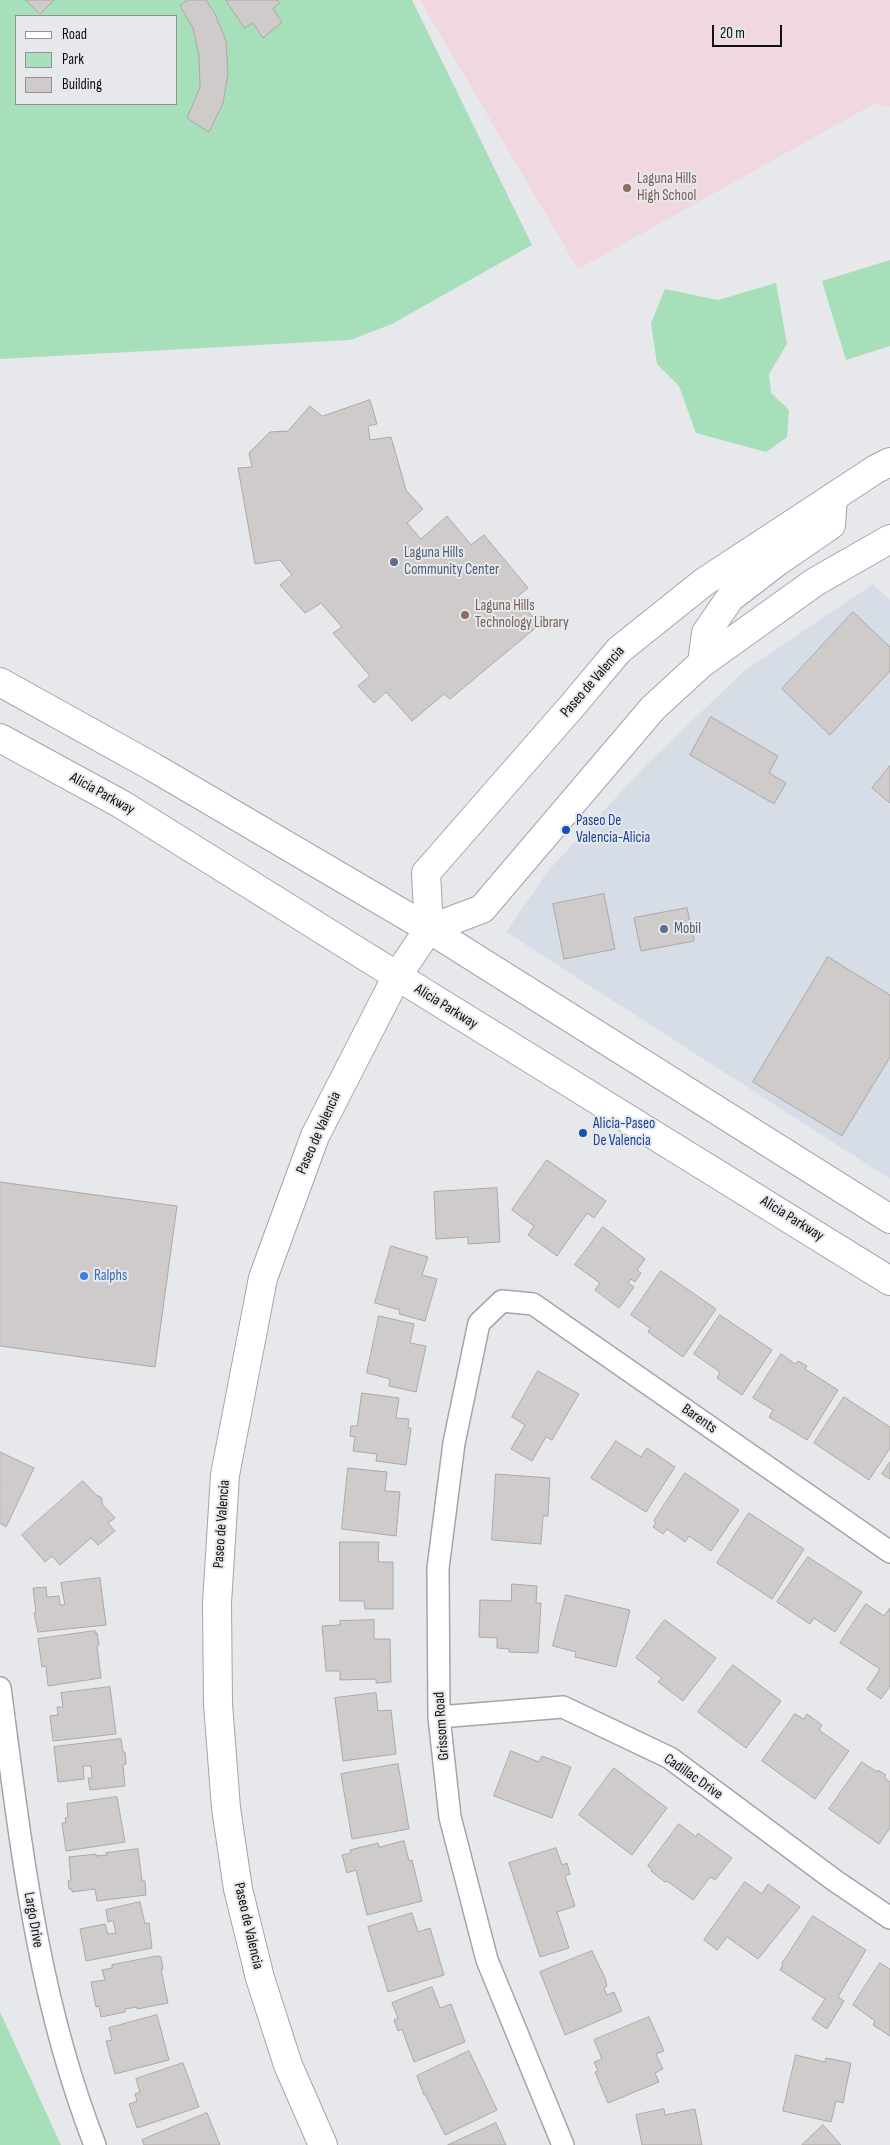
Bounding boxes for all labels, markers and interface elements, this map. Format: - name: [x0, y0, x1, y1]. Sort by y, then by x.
- legend: [15, 15, 178, 105]
- scale bar: [715, 15, 785, 47]
- text: 20 m: [720, 24, 745, 43]
- text: Road: [62, 25, 87, 44]
- text: Park: [62, 50, 84, 69]
- text: Building: [62, 75, 102, 94]
- place label: Laguna Hills High School: [637, 170, 697, 205]
- marker: Laguna Hills High School: [621, 182, 633, 194]
- place label: Laguna Hills Community Center: [404, 544, 499, 579]
- marker: Laguna Hills Community Center: [388, 556, 400, 568]
- place label: Laguna Hills Technology Library: [475, 597, 569, 632]
- marker: Laguna Hills Technology Library: [459, 609, 471, 621]
- street label: Paseo de Valencia: [557, 643, 629, 721]
- street label: Alicia Parkway: [67, 769, 137, 819]
- place label: Paseo De Valencia-Alicia: [576, 812, 650, 847]
- marker: Paseo De Valencia-Alicia: [560, 824, 572, 836]
- place label: Mobil: [674, 920, 701, 938]
- marker: Mobil: [658, 923, 670, 935]
- street label: Alicia Parkway: [411, 981, 481, 1033]
- street label: Paseo de Valencia: [293, 1089, 345, 1177]
- place label: Alicia-Paseo De Valencia: [593, 1115, 655, 1150]
- marker: Alicia-Paseo De Valencia: [577, 1127, 589, 1139]
- street label: Alicia Parkway: [757, 1193, 827, 1245]
- place label: Ralphs: [94, 1267, 127, 1285]
- marker: Ralphs: [78, 1270, 90, 1282]
- street label: Barents: [678, 1400, 720, 1438]
- street label: Paseo de Valencia: [210, 1479, 234, 1569]
- street label: Grissom Road: [431, 1691, 453, 1761]
- street label: Cadillac Drive: [660, 1750, 726, 1804]
- street label: Paseo de Valencia: [229, 1881, 267, 1971]
- street label: Largo Drive: [19, 1891, 47, 1949]

